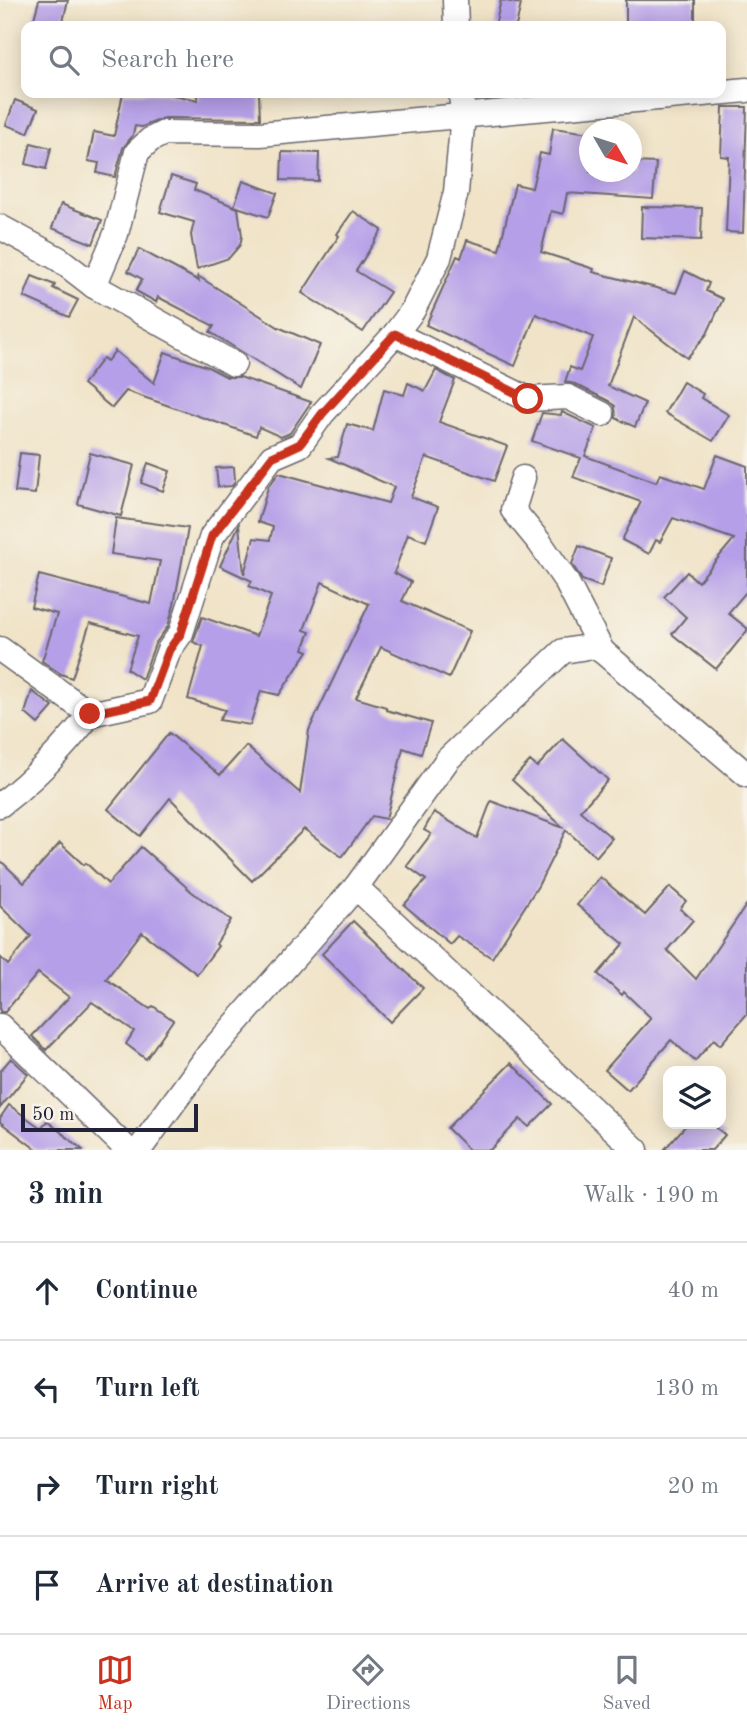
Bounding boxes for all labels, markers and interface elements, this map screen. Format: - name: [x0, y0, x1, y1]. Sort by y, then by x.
- search box: [21, 21, 726, 98]
- icon: search: [45, 41, 83, 79]
- text: Search here: [101, 47, 234, 73]
- north arrow: [579, 119, 642, 182]
- route start: [512, 383, 543, 414]
- route end: [74, 698, 105, 729]
- map controls: [663, 1066, 726, 1129]
- button: layers: [663, 1066, 726, 1129]
- scale bar: [21, 1101, 198, 1133]
- text: 50 m: [32, 1106, 74, 1125]
- text: 3 min: [28, 1180, 103, 1210]
- text: Walk · 190 m: [583, 1184, 719, 1207]
- icon: ahead: [28, 1272, 66, 1310]
- text: Continue: [95, 1278, 198, 1304]
- text: 40 m: [668, 1279, 719, 1302]
- icon: left: [28, 1370, 66, 1408]
- text: Turn left: [95, 1376, 200, 1402]
- text: 130 m: [654, 1377, 719, 1400]
- icon: right: [28, 1468, 66, 1506]
- text: Turn right: [95, 1474, 218, 1500]
- text: 20 m: [668, 1475, 719, 1498]
- icon: arrive: [28, 1566, 66, 1604]
- text: Arrive at destination: [95, 1572, 334, 1598]
- tab: Map: [96, 1651, 134, 1716]
- tab: Directions: [326, 1651, 411, 1716]
- tab: Saved: [603, 1651, 651, 1716]

